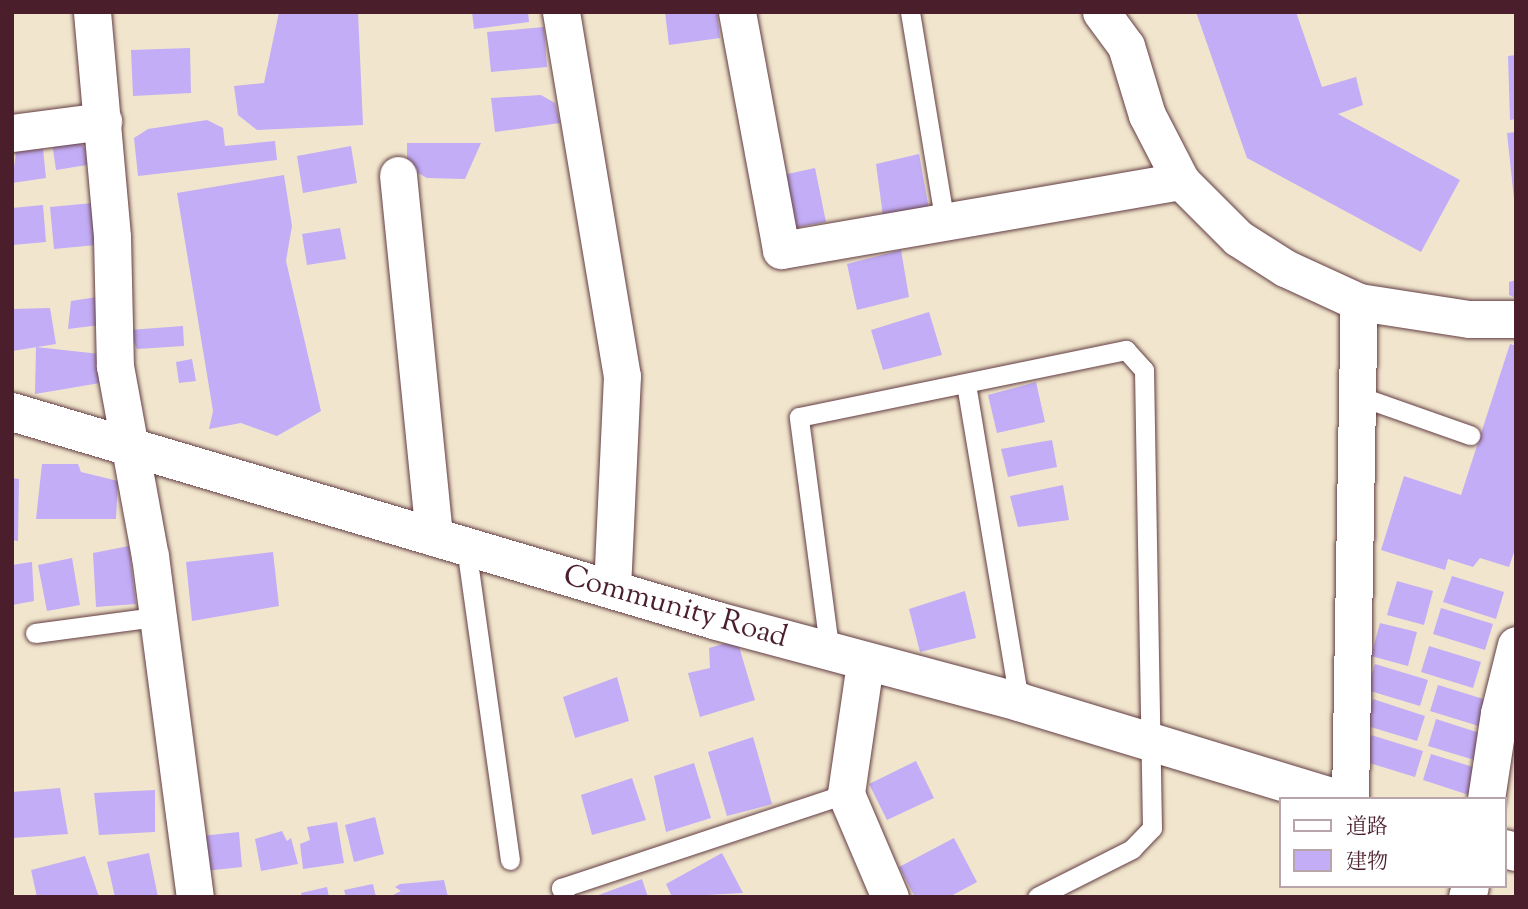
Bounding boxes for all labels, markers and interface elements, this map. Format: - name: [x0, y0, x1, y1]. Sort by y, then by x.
- street label: Community Road: [559, 559, 791, 657]
- legend: [1280, 797, 1507, 888]
- text: 道路: [1346, 813, 1388, 843]
- text: 建物: [1346, 848, 1388, 878]

